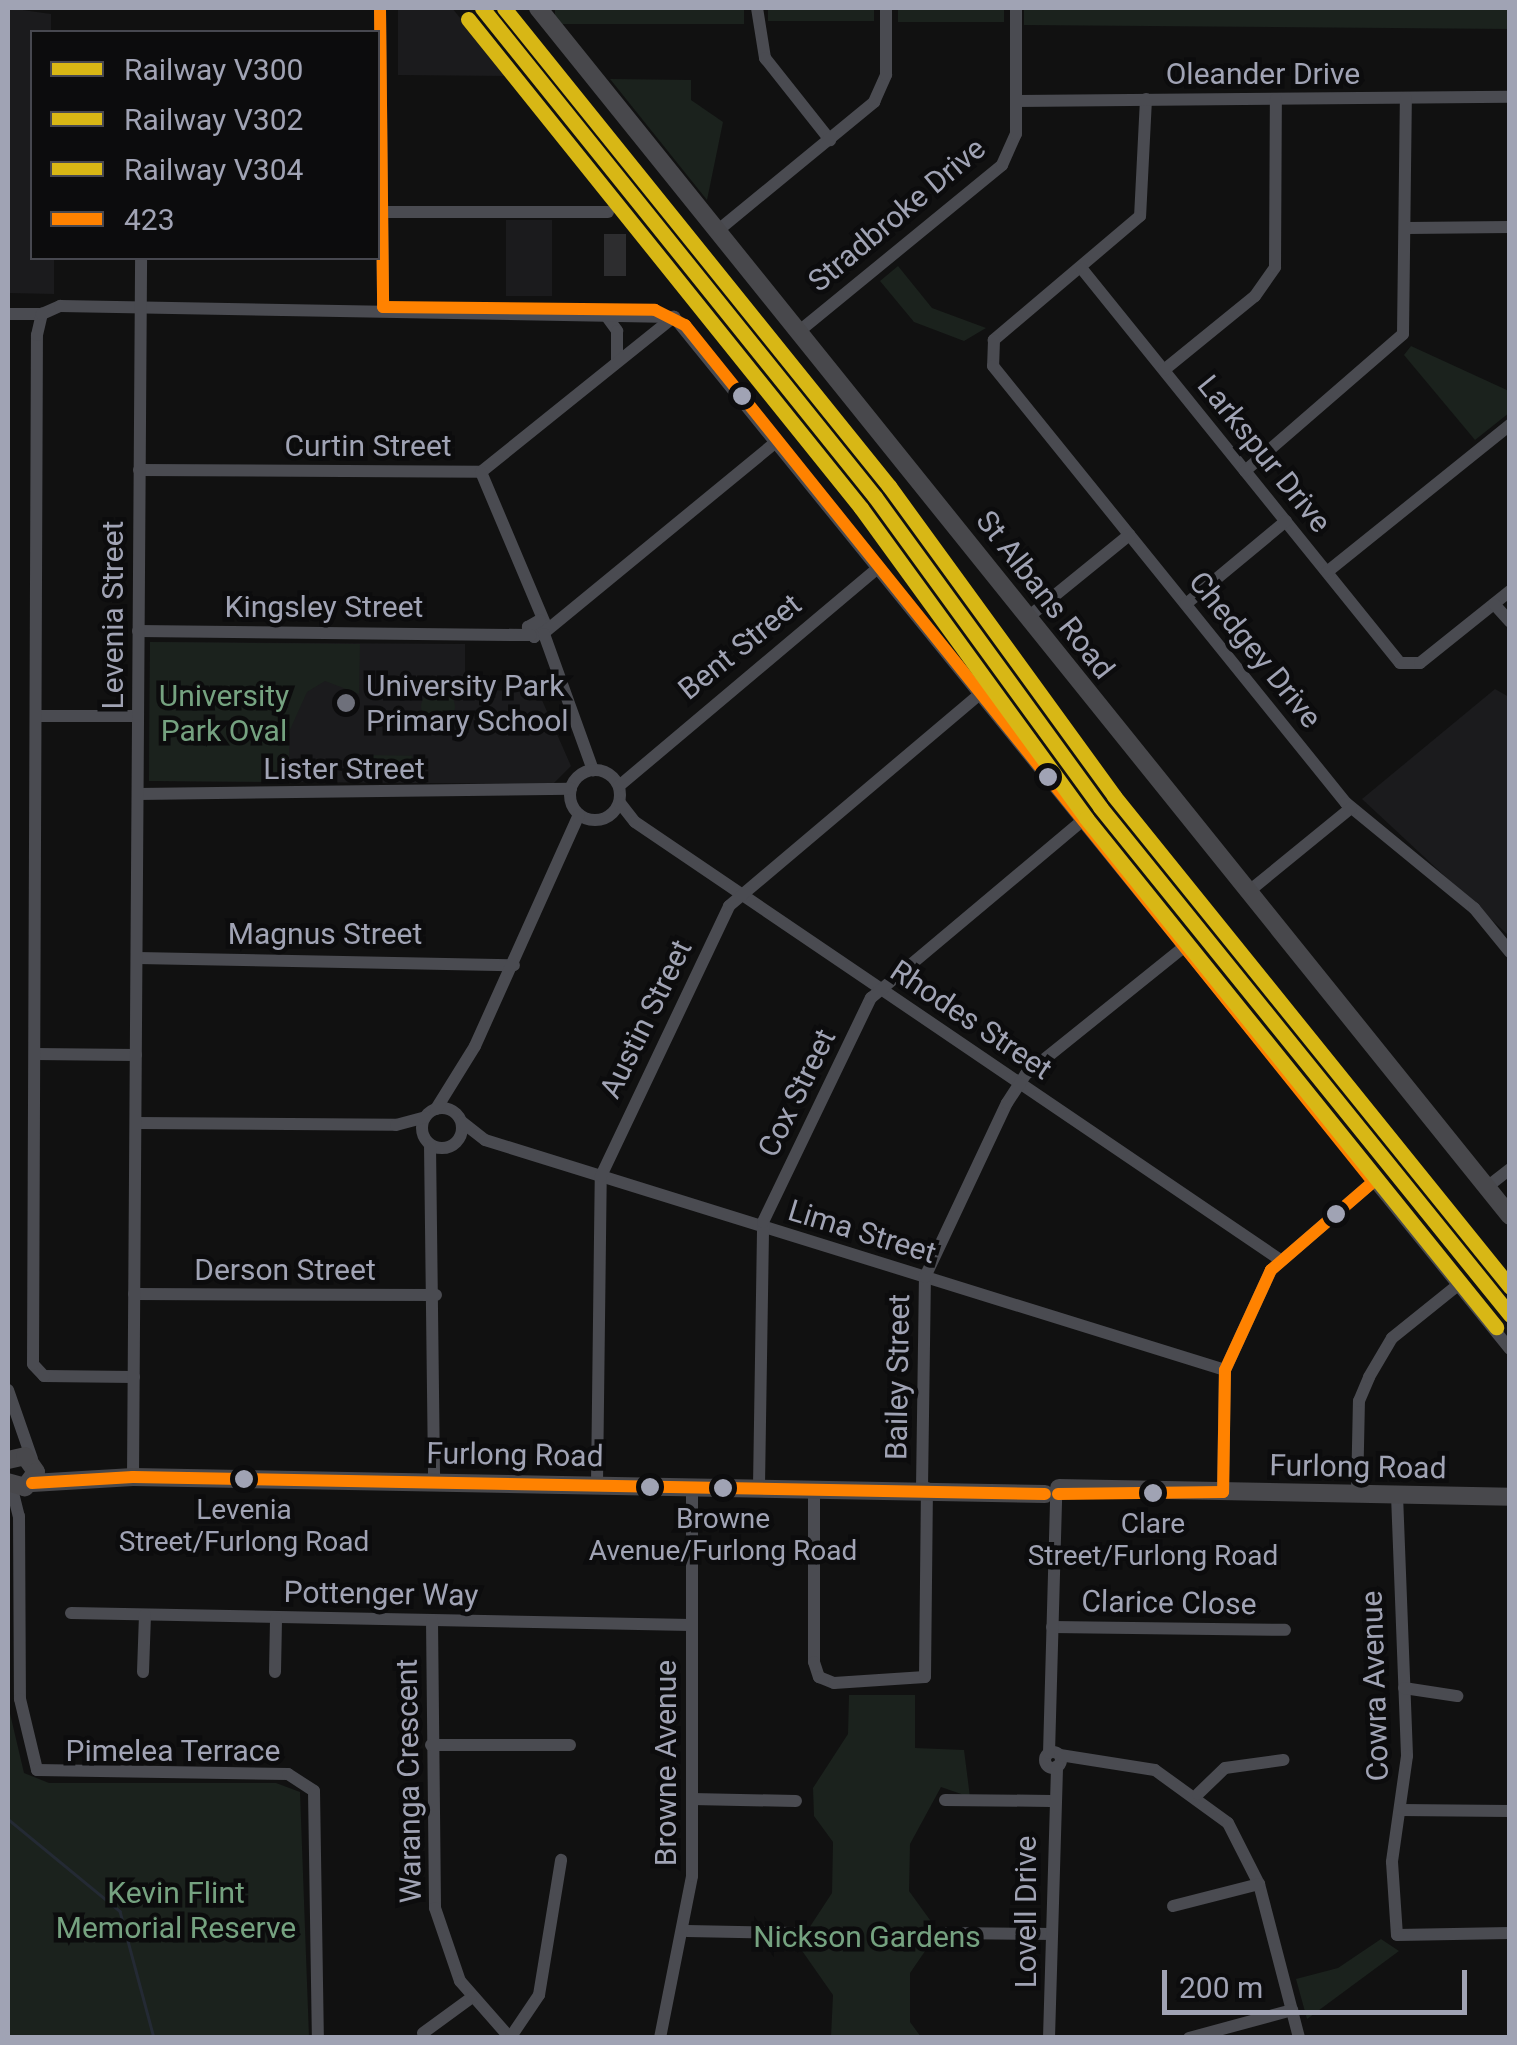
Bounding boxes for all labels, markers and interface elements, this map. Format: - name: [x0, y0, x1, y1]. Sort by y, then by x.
- legend: [30, 30, 380, 260]
- text: Railway V300: [124, 52, 303, 87]
- street label: Oleander Drive: [1166, 56, 1360, 92]
- text: Railway V302: [124, 102, 303, 137]
- street label: Stradbroke Drive: [801, 131, 993, 299]
- text: Railway V304: [124, 152, 303, 187]
- text: 423: [124, 202, 175, 237]
- street label: Larkspur Drive: [1190, 368, 1338, 540]
- unlabelled marker: [732, 386, 752, 406]
- street label: Curtin Street: [284, 428, 452, 464]
- street label: St Albans Road: [968, 504, 1122, 686]
- street label: Levenia Street: [95, 521, 131, 709]
- street label: Chedgey Drive: [1181, 565, 1329, 735]
- street label: Bent Street: [671, 587, 809, 707]
- street label: Kingsley Street: [225, 589, 423, 625]
- place label: University Park Primary School: [366, 668, 569, 738]
- park label: University Park Oval: [159, 678, 289, 748]
- marker: University Park Primary School: [335, 692, 357, 714]
- street label: Lister Street: [263, 751, 425, 787]
- unlabelled marker: [1038, 767, 1058, 787]
- street label: Magnus Street: [228, 916, 422, 952]
- street label: Austin Street: [592, 934, 700, 1104]
- street label: Rhodes Street: [883, 953, 1059, 1087]
- street label: Cox Street: [751, 1023, 843, 1163]
- street label: Lima Street: [784, 1192, 940, 1272]
- unlabelled marker: [1326, 1204, 1346, 1224]
- street label: Derson Street: [194, 1252, 376, 1288]
- street label: Bailey Street: [879, 1294, 917, 1460]
- street label: Furlong Road: [426, 1435, 604, 1475]
- street label: Furlong Road: [1269, 1447, 1447, 1487]
- marker: Levenia Street/Furlong Road: [234, 1469, 254, 1489]
- unlabelled marker: [640, 1477, 660, 1497]
- marker: Browne Avenue/Furlong Road: [713, 1478, 733, 1498]
- marker: Clare Street/Furlong Road: [1143, 1483, 1163, 1503]
- place label: Levenia Street/Furlong Road: [119, 1493, 369, 1559]
- place label: Browne Avenue/Furlong Road: [589, 1502, 857, 1568]
- place label: Clare Street/Furlong Road: [1028, 1507, 1278, 1573]
- street label: Pottenger Way: [283, 1574, 479, 1614]
- street label: Clarice Close: [1081, 1583, 1257, 1623]
- street label: Cowra Avenue: [1354, 1590, 1396, 1782]
- street label: Waranga Crescent: [389, 1659, 429, 1903]
- street label: Browne Avenue: [648, 1660, 684, 1866]
- street label: Pimelea Terrace: [65, 1733, 281, 1769]
- street label: Lovell Drive: [1008, 1836, 1044, 1988]
- park label: Kevin Flint Memorial Reserve: [56, 1875, 296, 1946]
- park label: Nickson Gardens: [753, 1919, 981, 1955]
- scale bar: [1167, 1950, 1472, 2012]
- text: 200 m: [1179, 1970, 1263, 2005]

